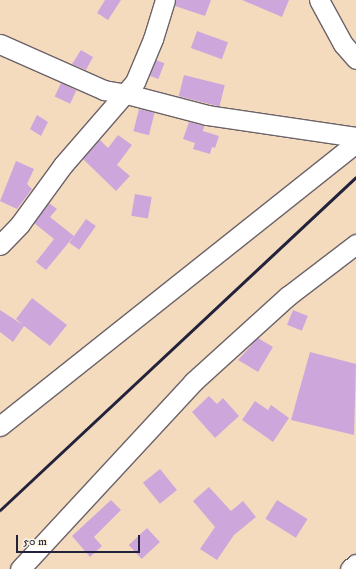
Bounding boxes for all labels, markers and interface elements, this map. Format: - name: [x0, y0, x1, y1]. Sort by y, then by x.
- scale bar: [18, 527, 142, 553]
- text: 50 m: [23, 534, 47, 549]

